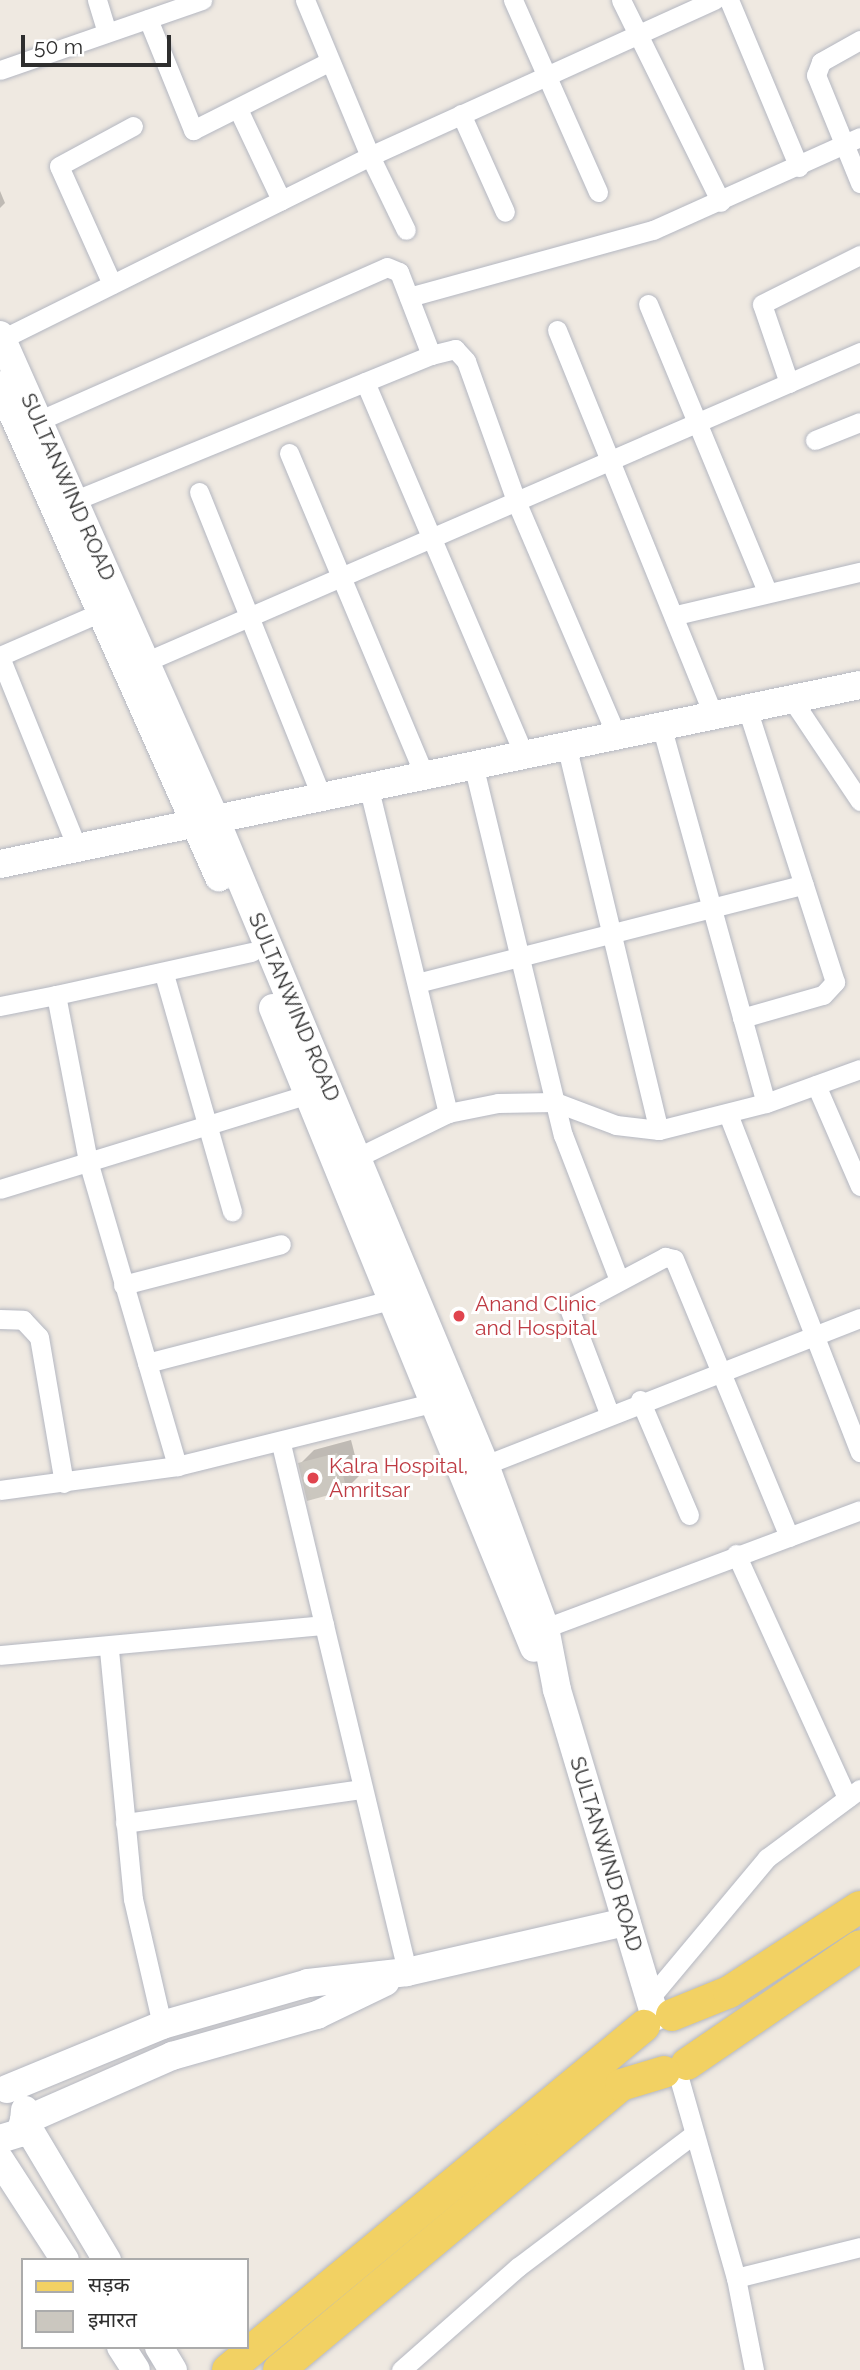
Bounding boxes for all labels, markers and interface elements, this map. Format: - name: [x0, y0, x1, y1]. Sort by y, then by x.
- scale bar: [24, 21, 175, 65]
- text: 50 m: [34, 34, 83, 59]
- street label: SULTANWIND ROAD: [15, 390, 121, 584]
- street label: SULTANWIND ROAD: [243, 909, 345, 1105]
- place label: Anand Clinic and Hospital: [475, 1291, 597, 1341]
- marker: Anand Clinic and Hospital: [449, 1306, 469, 1326]
- place label: Kalra Hospital, Amritsar: [329, 1453, 468, 1503]
- marker: Kalra Hospital, Amritsar: [303, 1468, 323, 1488]
- street label: SULTANWIND ROAD: [564, 1754, 648, 1954]
- legend: [21, 2258, 248, 2349]
- text: सड़क: [88, 2272, 130, 2297]
- text: इमारत: [88, 2307, 137, 2332]

